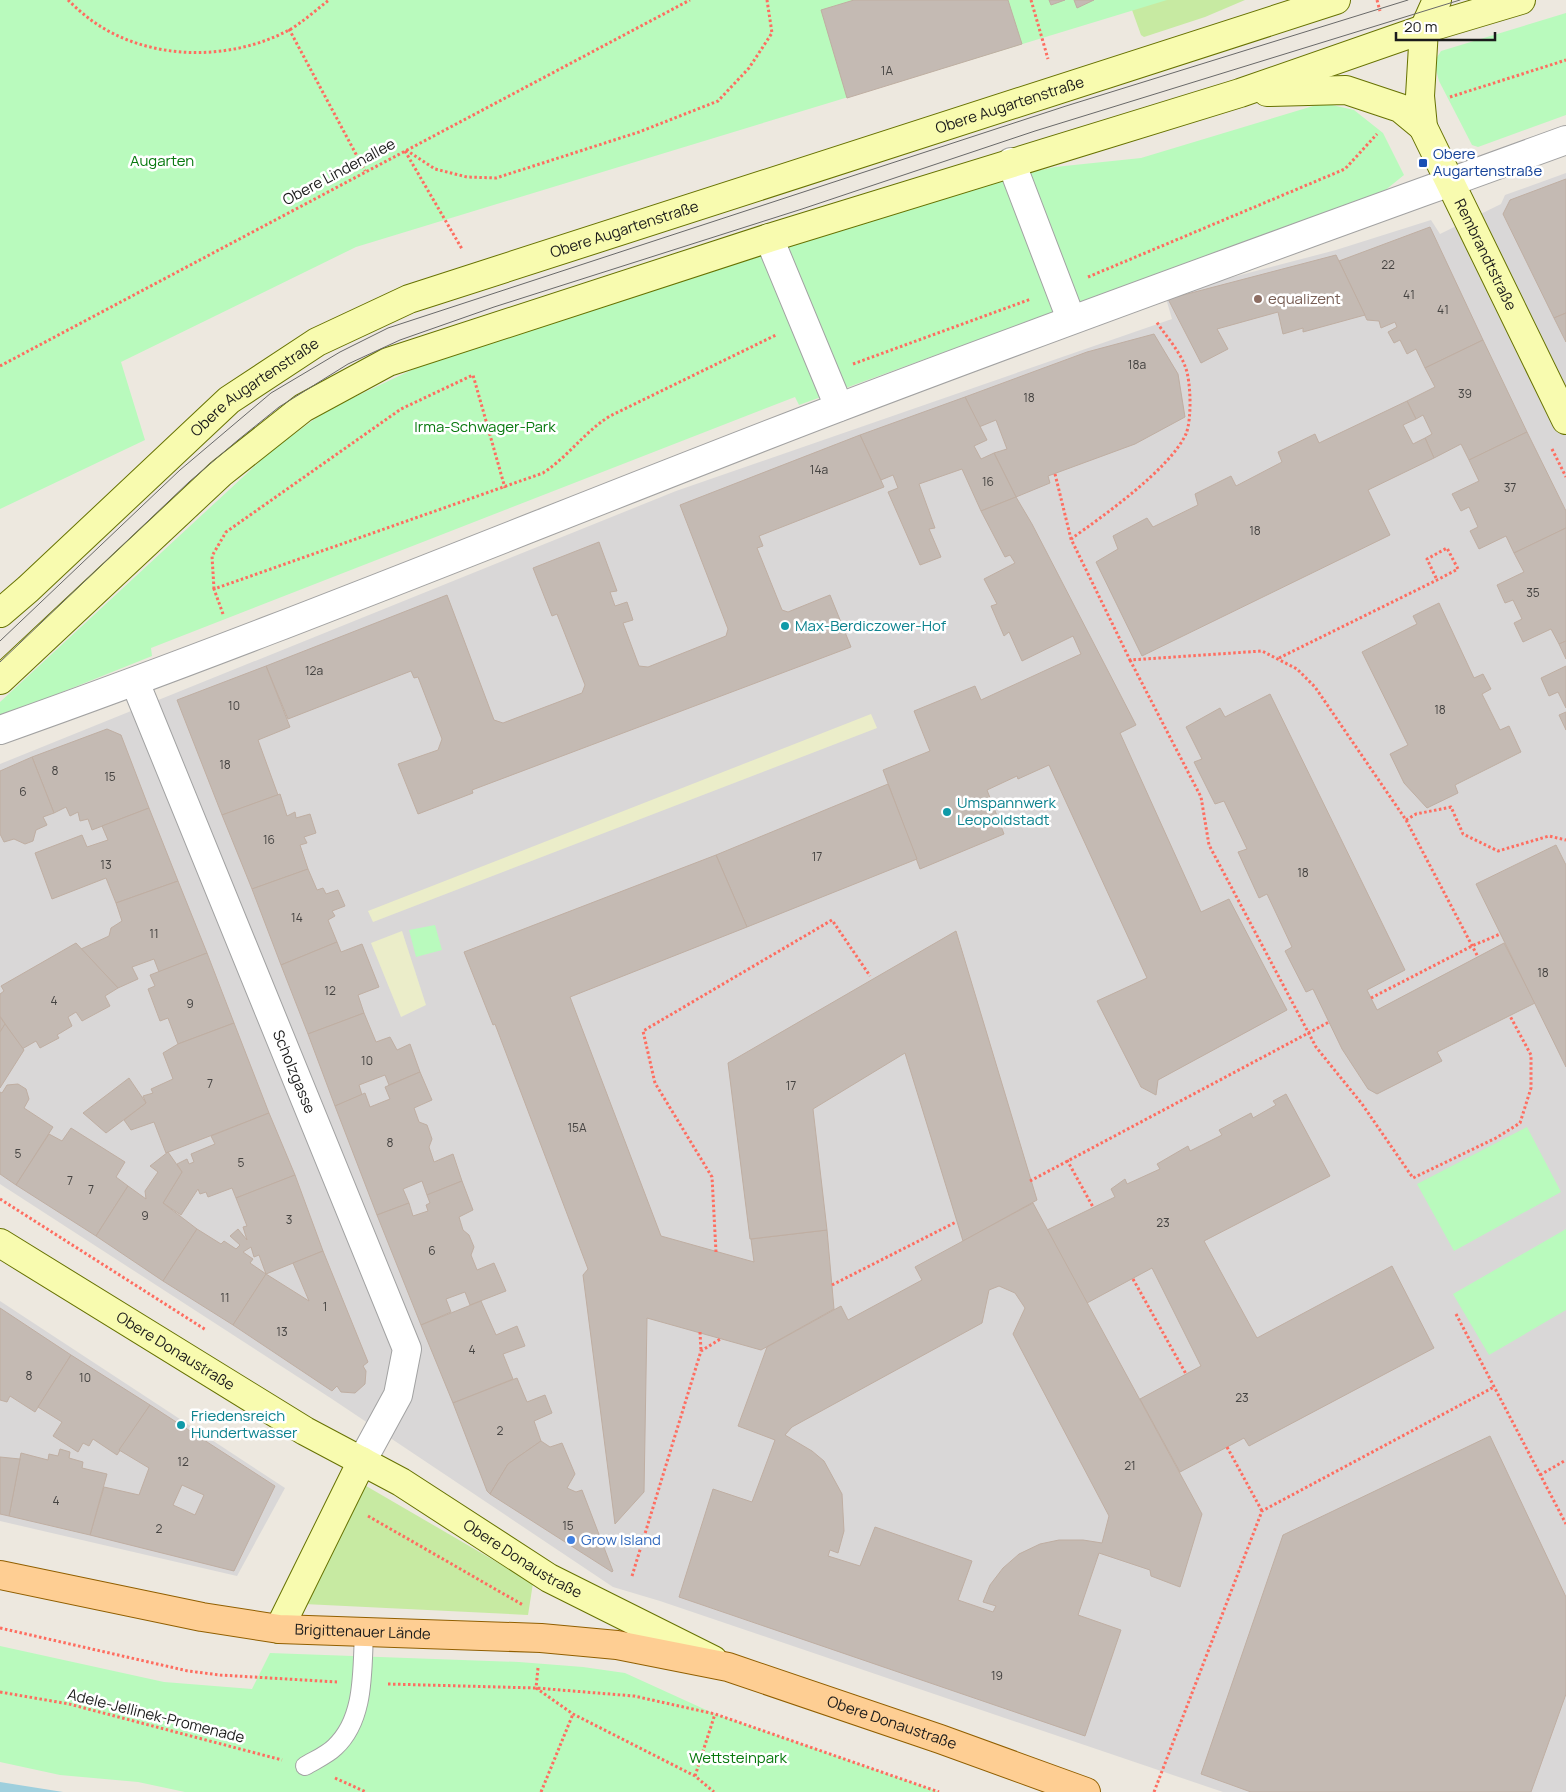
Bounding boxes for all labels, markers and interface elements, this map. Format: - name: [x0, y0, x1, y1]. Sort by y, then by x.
- scale bar: [1396, 10, 1495, 42]
- text: 20 m: [1404, 16, 1437, 37]
- house number: 1A: [881, 62, 894, 79]
- street label: Obere Augartenstraße: [933, 71, 1087, 139]
- street label: Obere Lindenallee: [279, 133, 399, 210]
- place label: Obere Augartenstraße: [1433, 143, 1542, 181]
- park label: Augarten: [130, 150, 194, 171]
- marker: Obere Augartenstraße: [1417, 157, 1429, 169]
- street label: Obere Augartenstraße: [547, 195, 701, 263]
- street label: Rembrandtstraße: [1450, 195, 1522, 314]
- house number: 22: [1381, 256, 1395, 273]
- house number: 41: [1403, 286, 1415, 303]
- place label: equalizent: [1268, 288, 1341, 309]
- marker: equalizent: [1252, 293, 1264, 305]
- house number: 41: [1437, 301, 1449, 318]
- street label: Obere Augartenstraße: [186, 333, 323, 441]
- house number: 18a: [1128, 356, 1146, 373]
- house number: 39: [1458, 385, 1472, 402]
- house number: 18: [1023, 389, 1035, 406]
- park label: Irma-Schwager-Park: [414, 416, 556, 437]
- house number: 14a: [810, 461, 828, 478]
- house number: 16: [982, 473, 994, 490]
- house number: 37: [1504, 479, 1516, 496]
- house number: 18: [1249, 522, 1261, 539]
- house number: 35: [1526, 584, 1540, 601]
- place label: Max-Berdiczower-Hof: [795, 615, 947, 636]
- marker: Max-Berdiczower-Hof: [779, 620, 791, 632]
- house number: 12a: [305, 662, 323, 679]
- house number: 10: [228, 697, 240, 714]
- house number: 18: [1434, 701, 1446, 718]
- house number: 18: [219, 756, 231, 773]
- house number: 8: [52, 762, 59, 779]
- house number: 15: [104, 768, 116, 785]
- house number: 6: [19, 783, 27, 800]
- place label: Umspannwerk Leopoldstadt: [957, 792, 1057, 830]
- marker: Umspannwerk Leopoldstadt: [941, 806, 953, 818]
- house number: 16: [263, 831, 275, 848]
- house number: 17: [812, 848, 822, 865]
- house number: 13: [100, 856, 112, 873]
- house number: 18: [1297, 864, 1309, 881]
- house number: 14: [291, 909, 303, 926]
- house number: 11: [149, 925, 159, 942]
- house number: 18: [1537, 964, 1549, 981]
- house number: 12: [324, 982, 336, 999]
- house number: 4: [50, 992, 58, 1009]
- house number: 9: [186, 995, 194, 1012]
- street label: Scholzgasse: [268, 1027, 321, 1117]
- house number: 10: [361, 1052, 373, 1069]
- house number: 7: [207, 1075, 213, 1092]
- house number: 17: [786, 1077, 796, 1094]
- house number: 15A: [567, 1119, 587, 1136]
- house number: 8: [387, 1134, 394, 1151]
- house number: 5: [15, 1145, 22, 1162]
- house number: 5: [238, 1154, 245, 1171]
- house number: 7: [67, 1172, 73, 1189]
- house number: 7: [88, 1181, 94, 1198]
- house number: 9: [141, 1207, 149, 1224]
- house number: 3: [286, 1211, 292, 1228]
- house number: 23: [1156, 1214, 1170, 1231]
- house number: 6: [428, 1242, 436, 1259]
- house number: 11: [220, 1289, 230, 1306]
- house number: 1: [323, 1298, 327, 1315]
- street label: Obere Donaustraße: [112, 1306, 239, 1395]
- house number: 13: [276, 1323, 288, 1340]
- house number: 4: [468, 1341, 476, 1358]
- house number: 8: [26, 1367, 33, 1384]
- house number: 10: [79, 1369, 91, 1386]
- house number: 23: [1235, 1389, 1249, 1406]
- place label: Friedensreich Hundertwasser: [191, 1405, 298, 1443]
- marker: Friedensreich Hundertwasser: [175, 1419, 187, 1431]
- house number: 2: [497, 1422, 504, 1439]
- house number: 12: [177, 1453, 189, 1470]
- house number: 21: [1124, 1457, 1136, 1474]
- house number: 4: [52, 1492, 60, 1509]
- street label: Obere Donaustraße: [459, 1514, 586, 1603]
- house number: 15: [562, 1517, 574, 1534]
- house number: 2: [156, 1520, 163, 1537]
- place label: Grow Island: [581, 1529, 661, 1550]
- marker: Grow Island: [565, 1534, 577, 1546]
- street label: Brigittenauer Lände: [294, 1619, 431, 1644]
- house number: 19: [991, 1667, 1003, 1684]
- street label: Adele-Jellinek-Promenade: [65, 1683, 247, 1748]
- street label: Obere Donaustraße: [824, 1690, 960, 1754]
- park label: Wettsteinpark: [689, 1747, 787, 1768]

